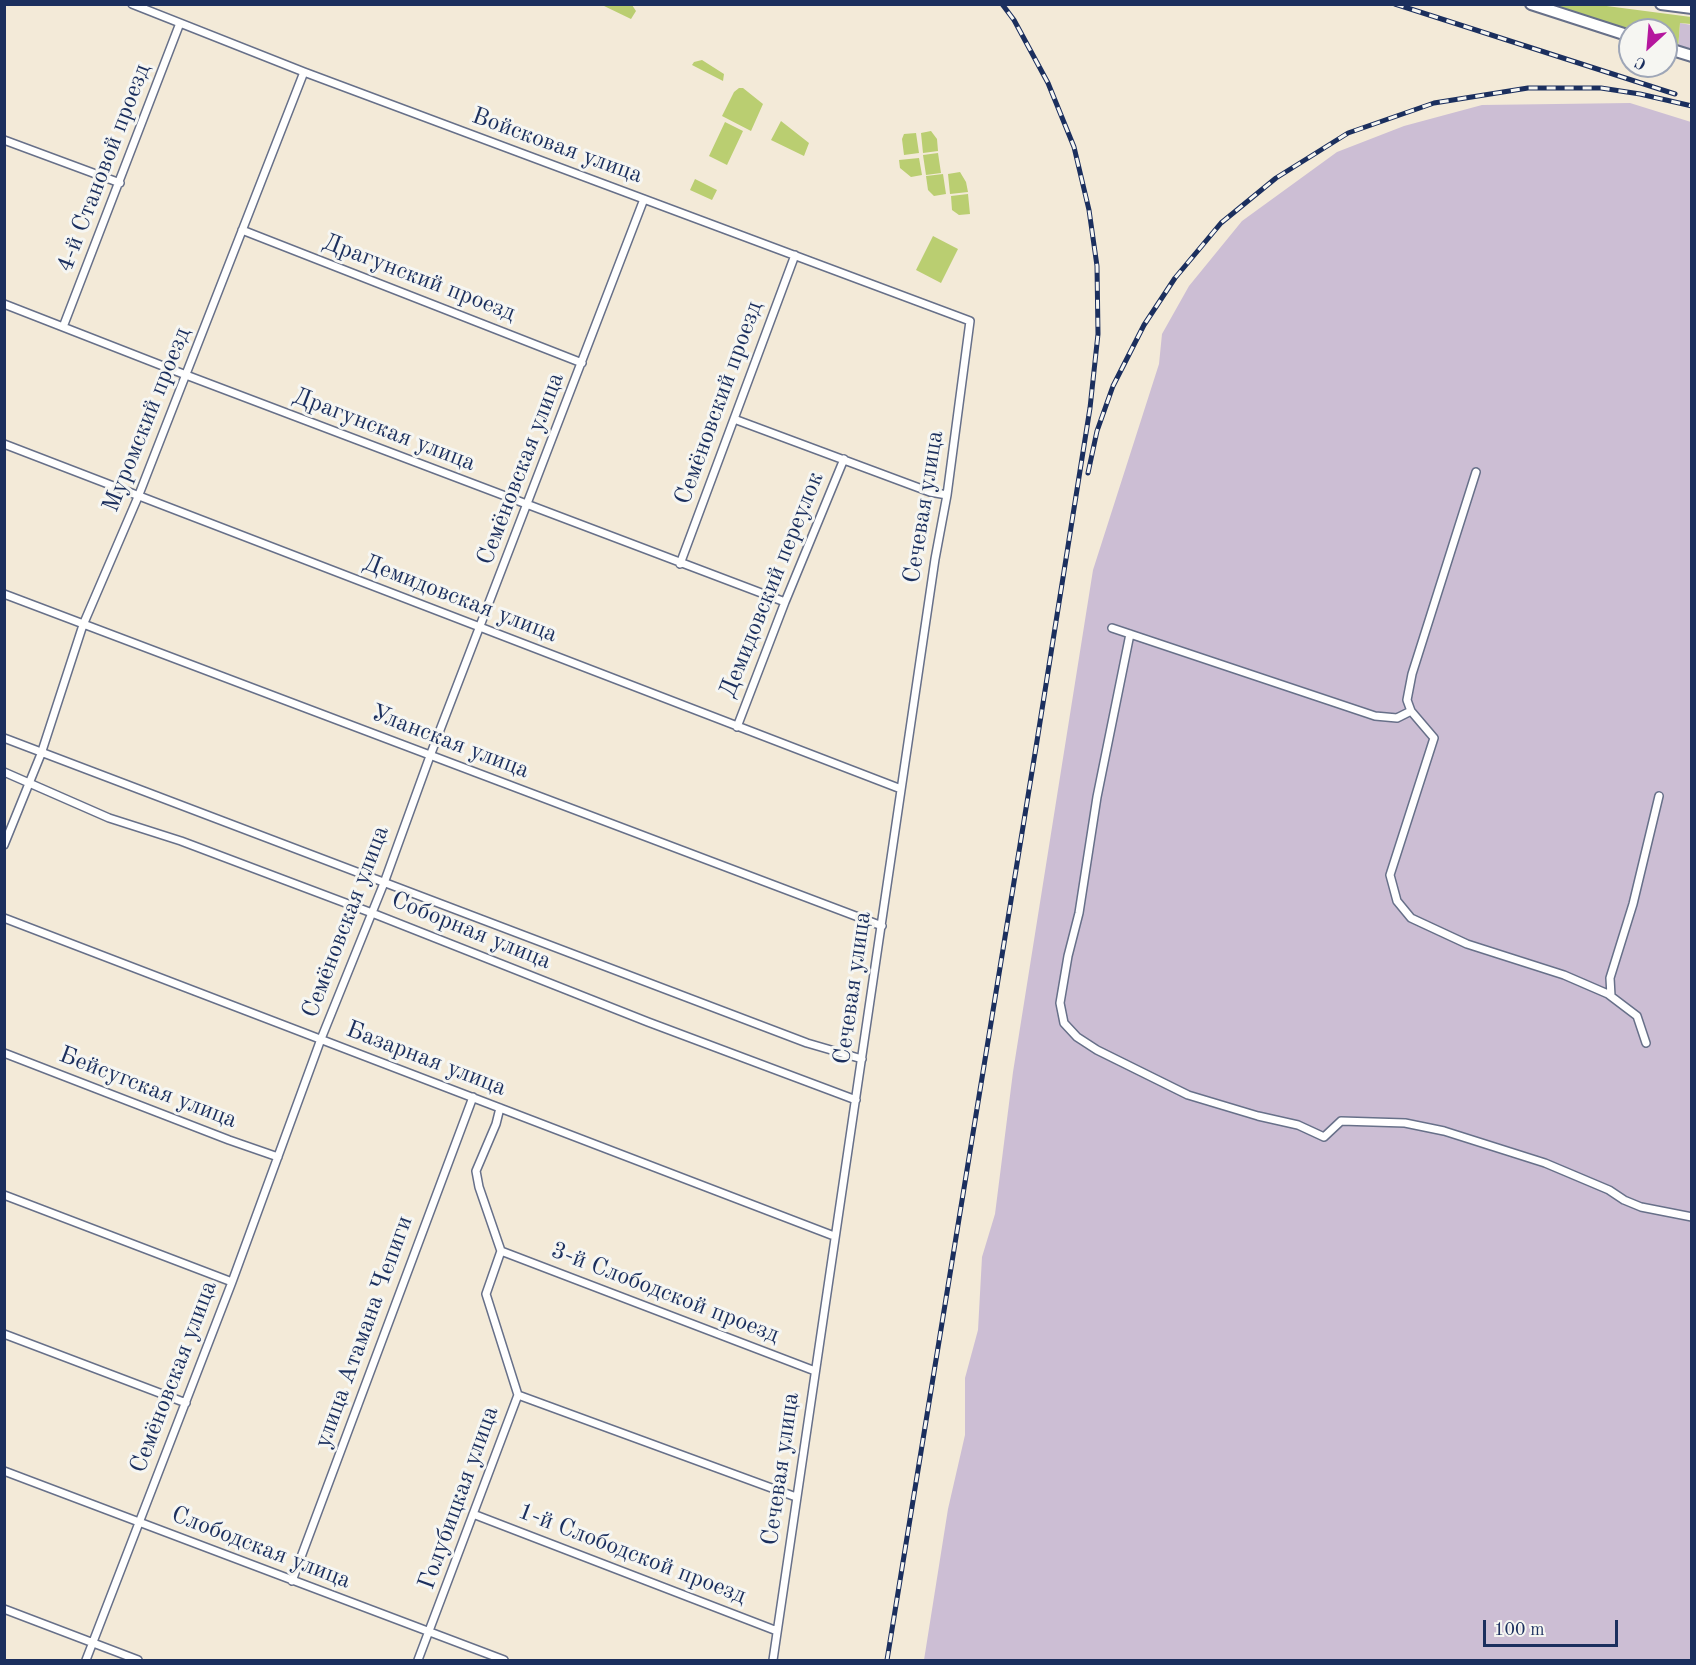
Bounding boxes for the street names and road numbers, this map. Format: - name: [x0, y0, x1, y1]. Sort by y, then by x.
- street label: 4-й Становой проезд: [51, 60, 157, 276]
- street label: Войсковая улица: [468, 102, 646, 190]
- street label: Драгунский проезд: [319, 228, 519, 328]
- street label: Семёновский проезд: [669, 297, 769, 509]
- street label: Муромский проезд: [97, 323, 197, 517]
- street label: Семёновская улица: [471, 369, 571, 569]
- street label: Драгунская улица: [289, 382, 479, 478]
- street label: Сечевая улица: [898, 429, 950, 585]
- street label: Демидовский переулок: [714, 468, 830, 702]
- street label: Демидовская улица: [359, 549, 561, 649]
- street label: Уланская улица: [367, 699, 533, 785]
- street label: Семёновская улица: [296, 822, 396, 1022]
- street label: Соборная улица: [387, 886, 555, 976]
- street label: Сечевая улица: [828, 910, 878, 1066]
- street label: Базарная улица: [342, 1015, 510, 1103]
- street label: Бейсугская улица: [55, 1041, 241, 1135]
- street label: улица Атамана Чепиги: [309, 1212, 419, 1452]
- street label: 3-й Слободской проезд: [547, 1236, 783, 1350]
- street label: Семёновская улица: [124, 1277, 224, 1477]
- street label: Сечевая улица: [756, 1391, 806, 1547]
- street label: Голубицкая улица: [412, 1402, 506, 1594]
- street label: 1-й Слободской проезд: [514, 1497, 750, 1611]
- street label: Слободская улица: [167, 1501, 355, 1595]

